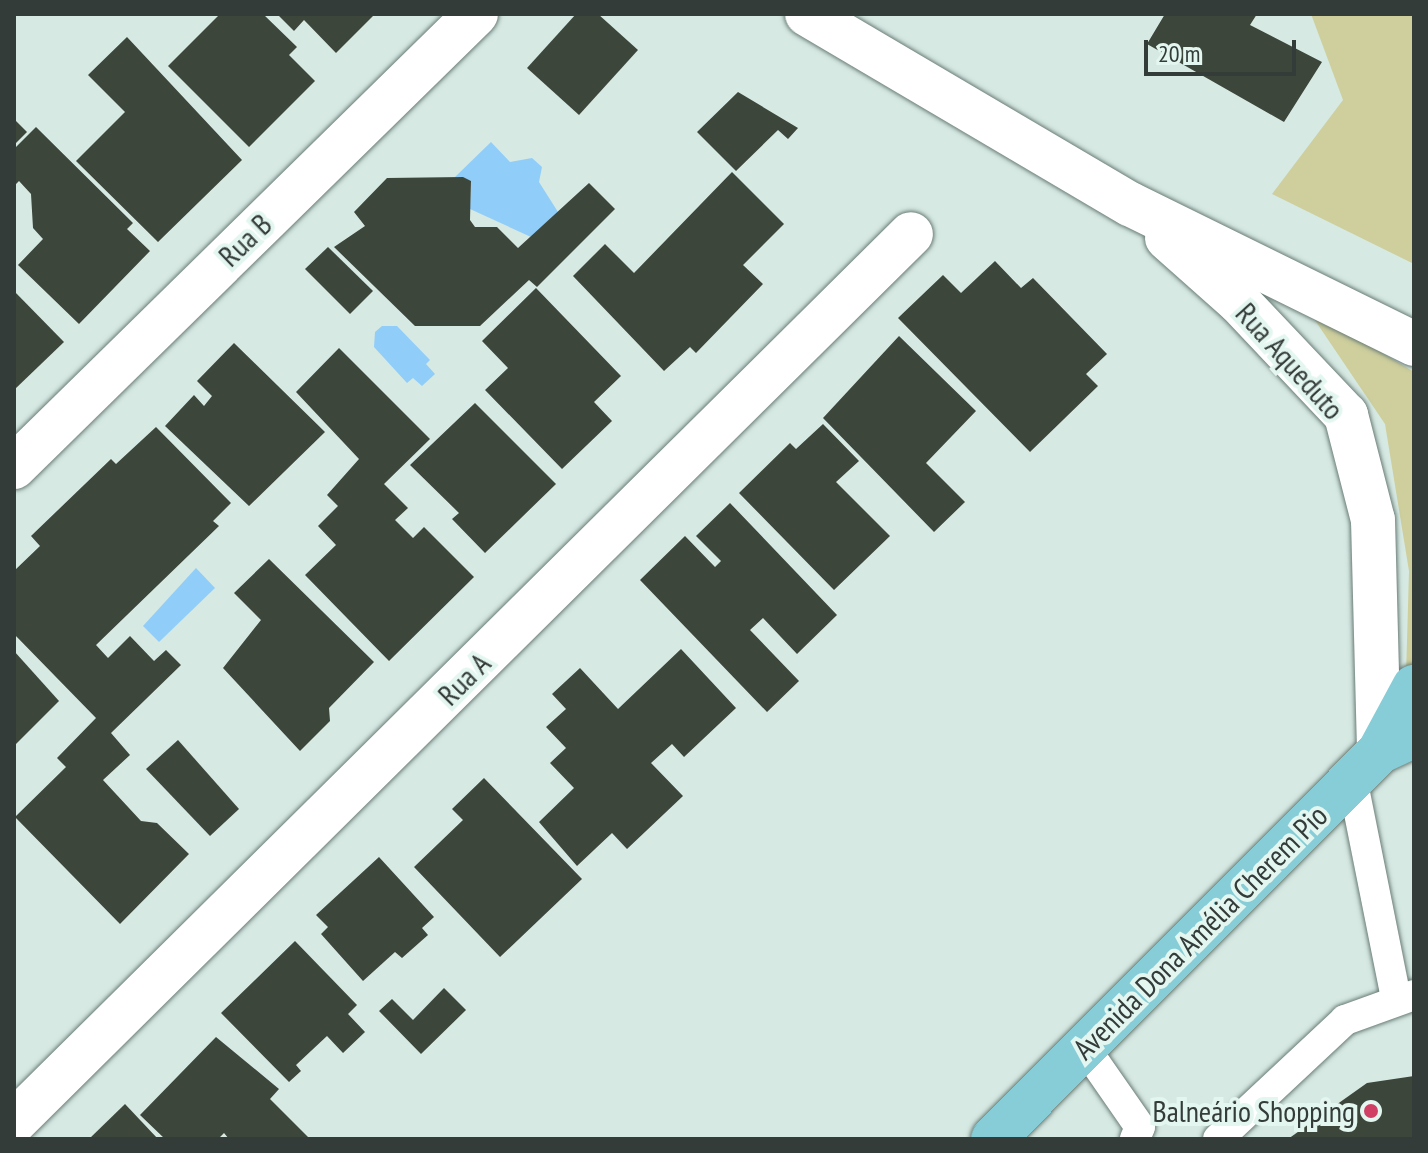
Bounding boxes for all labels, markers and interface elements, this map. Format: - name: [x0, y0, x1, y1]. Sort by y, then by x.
- scale bar: [1148, 24, 1300, 74]
- text: 20 m: [1158, 38, 1200, 69]
- street label: Rua B: [211, 206, 279, 274]
- street label: Rua Aqueduto: [1228, 295, 1352, 427]
- street label: Rua A: [430, 645, 498, 713]
- street label: Avenida Dona Amélia Cherem Pio: [1065, 797, 1335, 1067]
- place label: Balneário Shopping: [1153, 1093, 1355, 1129]
- marker: Balneário Shopping: [1362, 1102, 1380, 1120]

